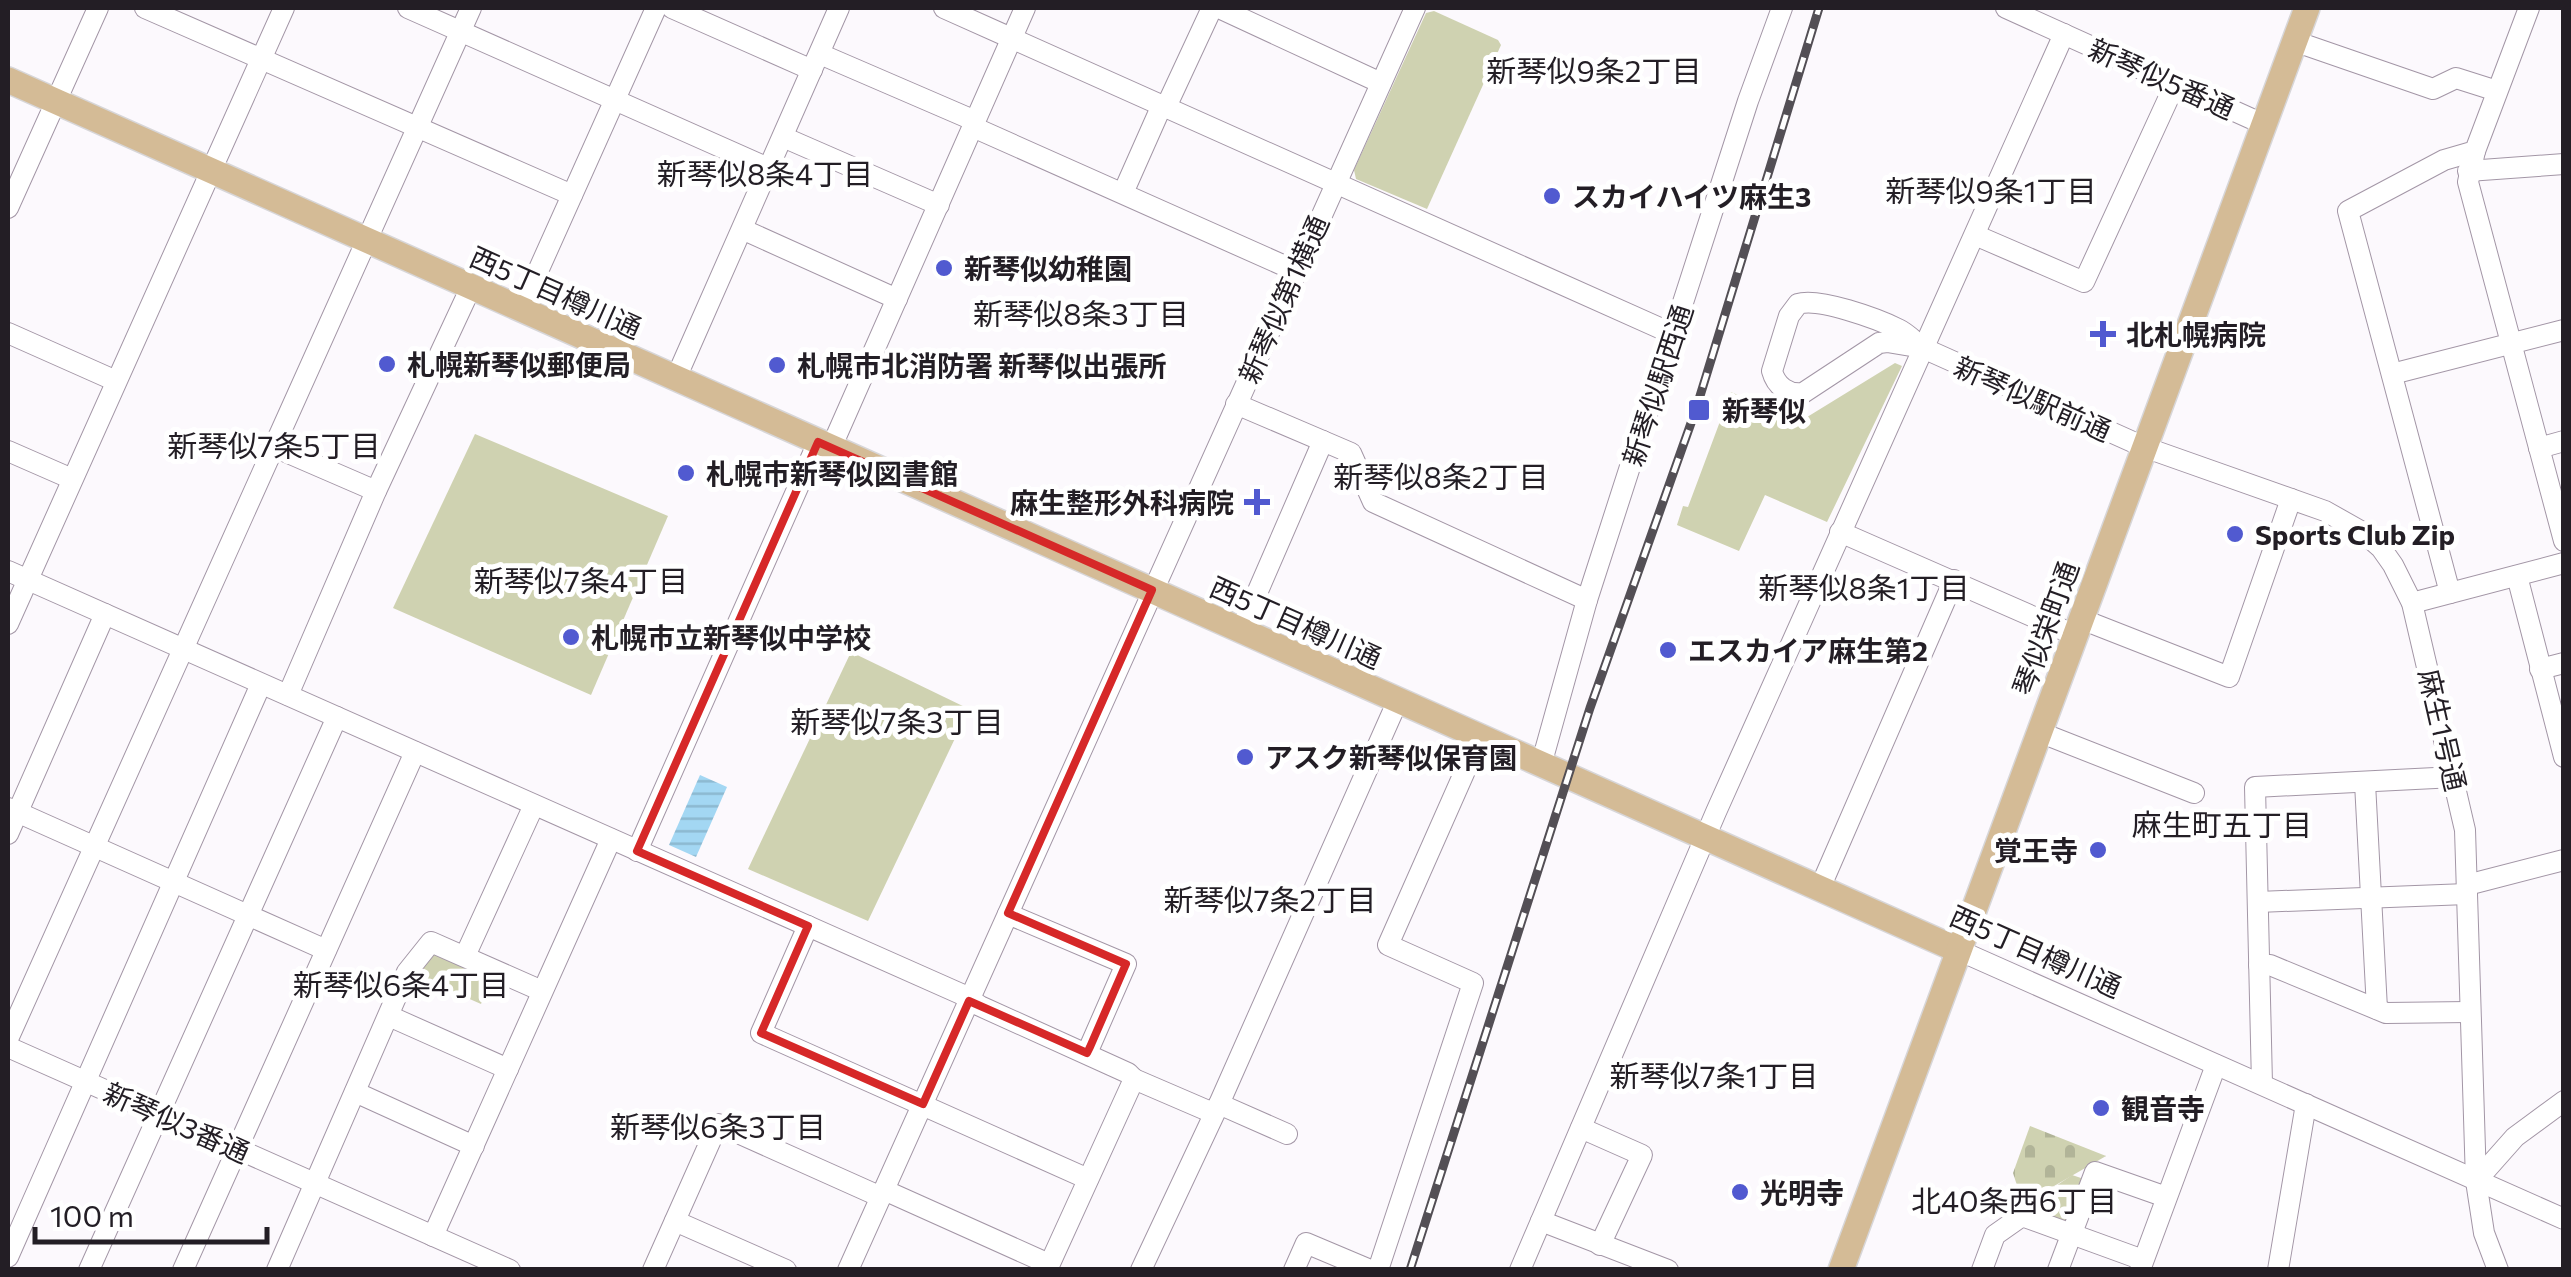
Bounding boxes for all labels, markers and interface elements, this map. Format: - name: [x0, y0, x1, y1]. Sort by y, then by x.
- street label: 新琴似5番通: [2084, 31, 2240, 125]
- district label: 新琴似9条2丁目: [1487, 51, 1701, 88]
- district label: 新琴似8条4丁目: [657, 154, 873, 191]
- district label: 新琴似9条1丁目: [1885, 171, 2097, 208]
- place label: スカイハイツ麻生3: [1572, 179, 1811, 213]
- marker: スカイハイツ麻生3: [1541, 185, 1563, 207]
- street label: 新琴似第1横通: [1231, 210, 1335, 388]
- street label: 西5丁目樽川通: [465, 239, 647, 345]
- place label: 新琴似幼稚園: [964, 251, 1132, 285]
- marker: 新琴似幼稚園: [933, 257, 955, 279]
- district label: 新琴似8条3丁目: [973, 294, 1189, 331]
- street label: 新琴似駅西通: [1615, 300, 1699, 470]
- place label: 北札幌病院: [2126, 317, 2266, 351]
- marker: 北札幌病院: [2090, 321, 2116, 347]
- place label: 札幌新琴似郵便局: [407, 347, 631, 381]
- place label: 札幌市北消防署 新琴似出張所: [797, 348, 1166, 382]
- street label: 新琴似駅前通: [1949, 348, 2117, 448]
- marker: 札幌新琴似郵便局: [376, 353, 398, 375]
- marker: 札幌市北消防署 新琴似出張所: [766, 354, 788, 376]
- place label: 新琴似: [1722, 393, 1806, 427]
- marker: 新琴似: [1686, 397, 1712, 423]
- district label: 新琴似7条5丁目: [167, 426, 381, 463]
- place label: 札幌市新琴似図書館: [706, 456, 958, 490]
- district label: 新琴似8条2丁目: [1334, 457, 1548, 494]
- marker: 札幌市新琴似図書館: [675, 462, 697, 484]
- place label: 麻生整形外科病院: [1010, 485, 1234, 519]
- marker: 麻生整形外科病院: [1244, 489, 1270, 515]
- place label: Sports Club Zip: [2255, 517, 2455, 551]
- marker: Sports Club Zip: [2224, 523, 2246, 545]
- street label: 琴似栄町通: [2005, 556, 2085, 700]
- district label: 新琴似7条4丁目: [474, 561, 688, 598]
- district label: 新琴似8条1丁目: [1758, 568, 1970, 605]
- street label: 西5丁目樽川通: [1205, 569, 1387, 675]
- place label: 札幌市立新琴似中学校: [591, 620, 871, 654]
- marker: 札幌市立新琴似中学校: [560, 626, 582, 648]
- place label: エスカイア麻生第2: [1688, 633, 1928, 667]
- marker: エスカイア麻生第2: [1657, 639, 1679, 661]
- street label: 麻生1号通: [2412, 666, 2474, 794]
- district label: 新琴似7条3丁目: [791, 702, 1003, 739]
- place label: アスク新琴似保育園: [1265, 740, 1517, 774]
- marker: アスク新琴似保育園: [1234, 746, 1256, 768]
- district label: 麻生町五丁目: [2132, 805, 2312, 842]
- place label: 覚王寺: [1994, 833, 2078, 867]
- marker: 覚王寺: [2087, 839, 2109, 861]
- district label: 新琴似7条2丁目: [1164, 880, 1376, 917]
- street label: 西5丁目樽川通: [1945, 898, 2127, 1004]
- district label: 新琴似6条4丁目: [293, 965, 509, 1002]
- district label: 新琴似7条1丁目: [1610, 1056, 1818, 1093]
- street label: 新琴似3番通: [99, 1075, 255, 1169]
- place label: 観音寺: [2121, 1091, 2205, 1125]
- marker: 観音寺: [2090, 1097, 2112, 1119]
- district label: 新琴似6条3丁目: [610, 1107, 826, 1144]
- place label: 光明寺: [1760, 1175, 1844, 1209]
- marker: 光明寺: [1729, 1181, 1751, 1203]
- district label: 北40条西6丁目: [1911, 1181, 2117, 1218]
- scale bar: [35, 1182, 268, 1244]
- text: 100 m: [50, 1196, 134, 1233]

